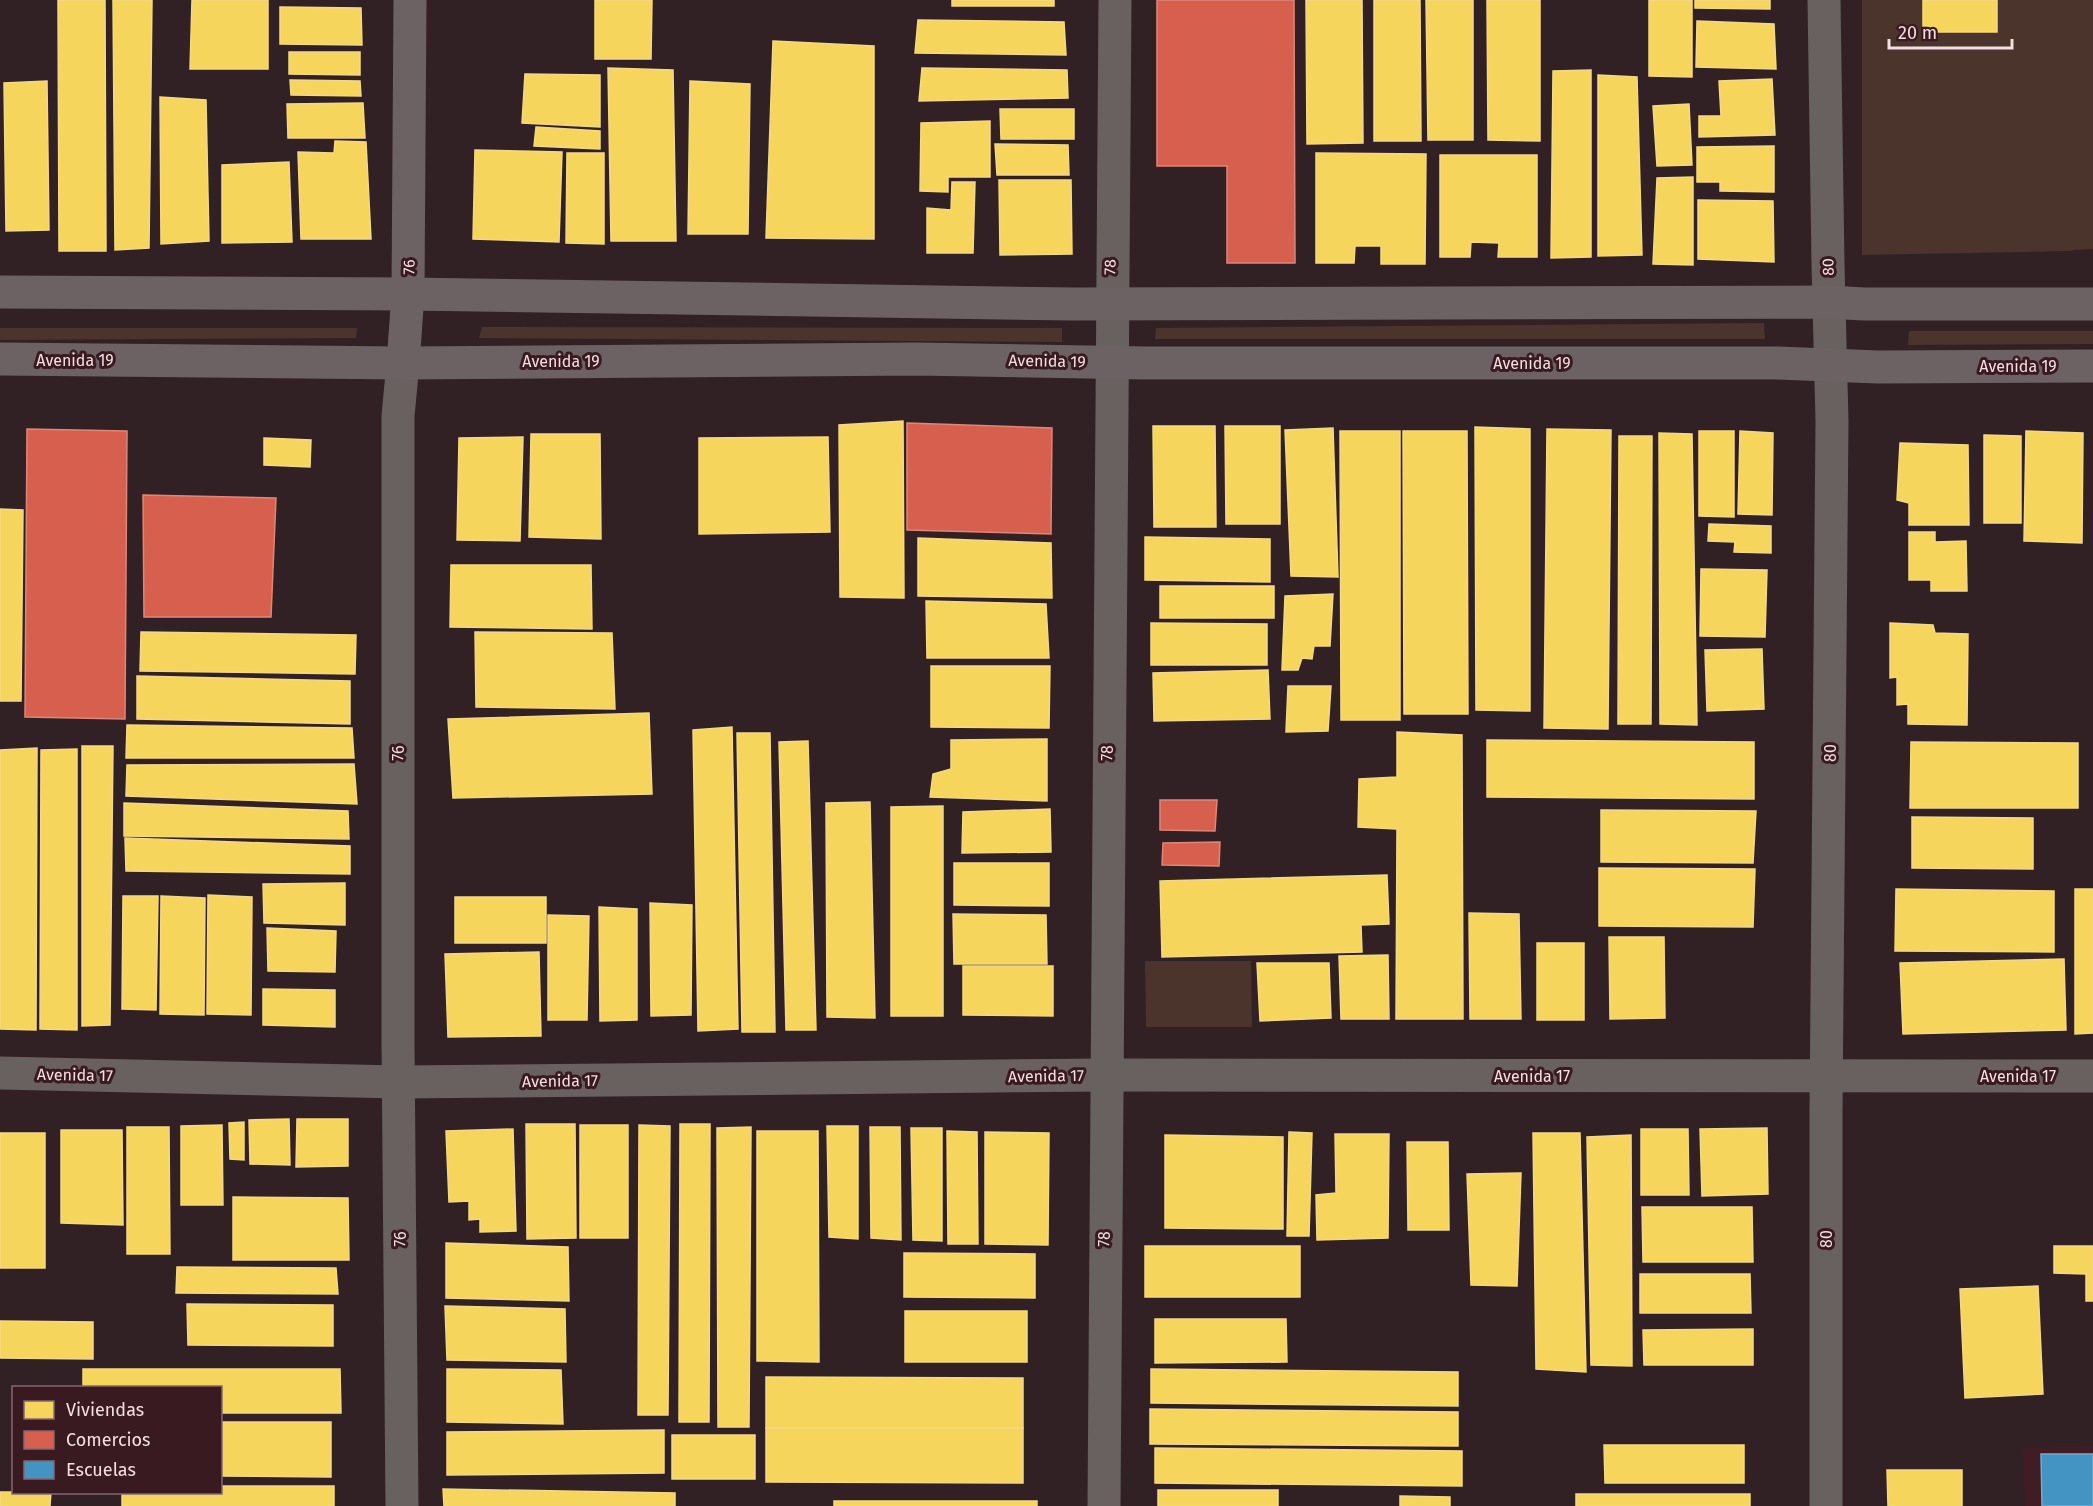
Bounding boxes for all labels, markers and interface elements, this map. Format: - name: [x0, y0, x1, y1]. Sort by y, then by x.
- scale bar: [1889, 12, 2012, 50]
- text: 20 m: [1898, 22, 1937, 44]
- street label: 80: [1818, 258, 1838, 276]
- street label: 76: [399, 259, 419, 275]
- street label: 78: [1100, 259, 1120, 275]
- street label: Avenida 19: [36, 351, 114, 370]
- street label: Avenida 19: [1008, 351, 1086, 371]
- street label: Avenida 19: [522, 352, 600, 371]
- street label: Avenida 19: [1493, 354, 1571, 373]
- street label: Avenida 19: [1979, 357, 2057, 376]
- street label: 80: [1821, 744, 1840, 762]
- street label: 76: [389, 745, 408, 761]
- street label: 78: [1098, 745, 1117, 761]
- street label: Avenida 17: [37, 1065, 113, 1085]
- street label: Avenida 17: [1008, 1066, 1084, 1086]
- street label: Avenida 17: [1494, 1067, 1570, 1086]
- street label: Avenida 17: [1980, 1067, 2056, 1086]
- street label: Avenida 17: [522, 1071, 598, 1091]
- street label: 80: [1817, 1230, 1836, 1248]
- street label: 76: [391, 1231, 410, 1247]
- street label: 78: [1095, 1231, 1114, 1247]
- legend: [12, 1386, 222, 1494]
- text: Viviendas: [66, 1399, 144, 1421]
- text: Comercios: [66, 1429, 150, 1451]
- text: Escuelas: [66, 1459, 136, 1481]

